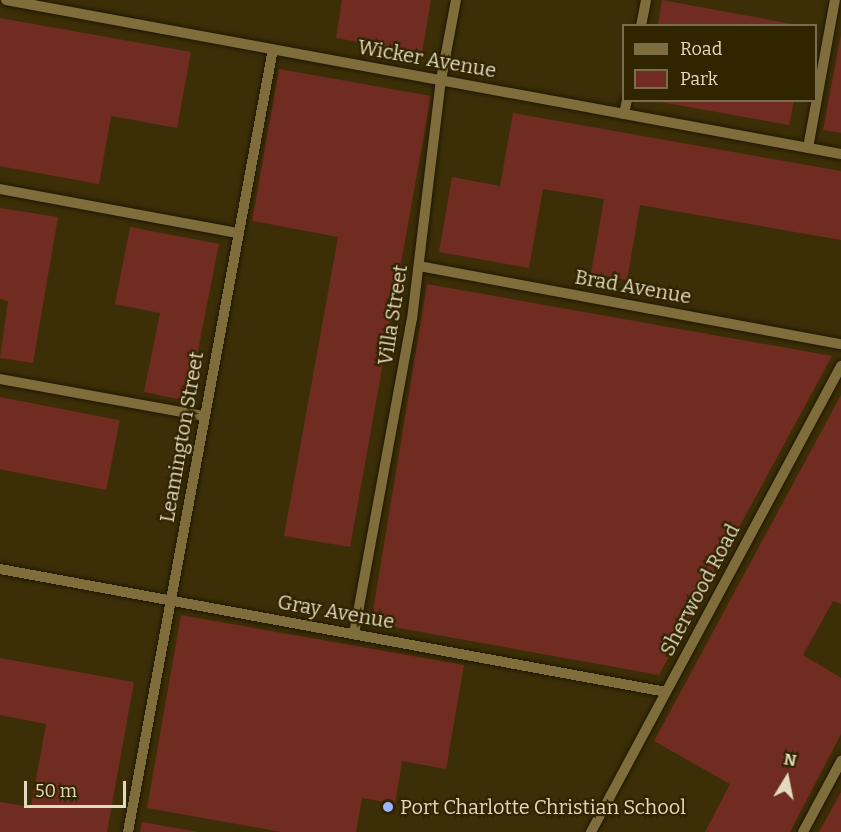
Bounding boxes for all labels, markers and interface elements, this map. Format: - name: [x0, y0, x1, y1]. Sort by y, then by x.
- legend: [622, 24, 817, 102]
- street label: Wicker Avenue: [356, 35, 498, 83]
- text: Road: [680, 38, 722, 60]
- text: Park: [680, 68, 718, 90]
- street label: Villa Street: [373, 263, 413, 367]
- street label: Brad Avenue: [573, 265, 693, 309]
- street label: Leamington Street: [155, 350, 209, 524]
- street label: Sherwood Road: [655, 520, 745, 660]
- street label: Gray Avenue: [276, 590, 396, 634]
- north arrow: [757, 748, 817, 808]
- text: N: [782, 749, 798, 770]
- scale bar: [27, 769, 129, 807]
- text: 50 m: [35, 780, 77, 802]
- place label: Port Charlotte Christian School: [400, 795, 686, 819]
- marker: Port Charlotte Christian School: [381, 800, 395, 814]

